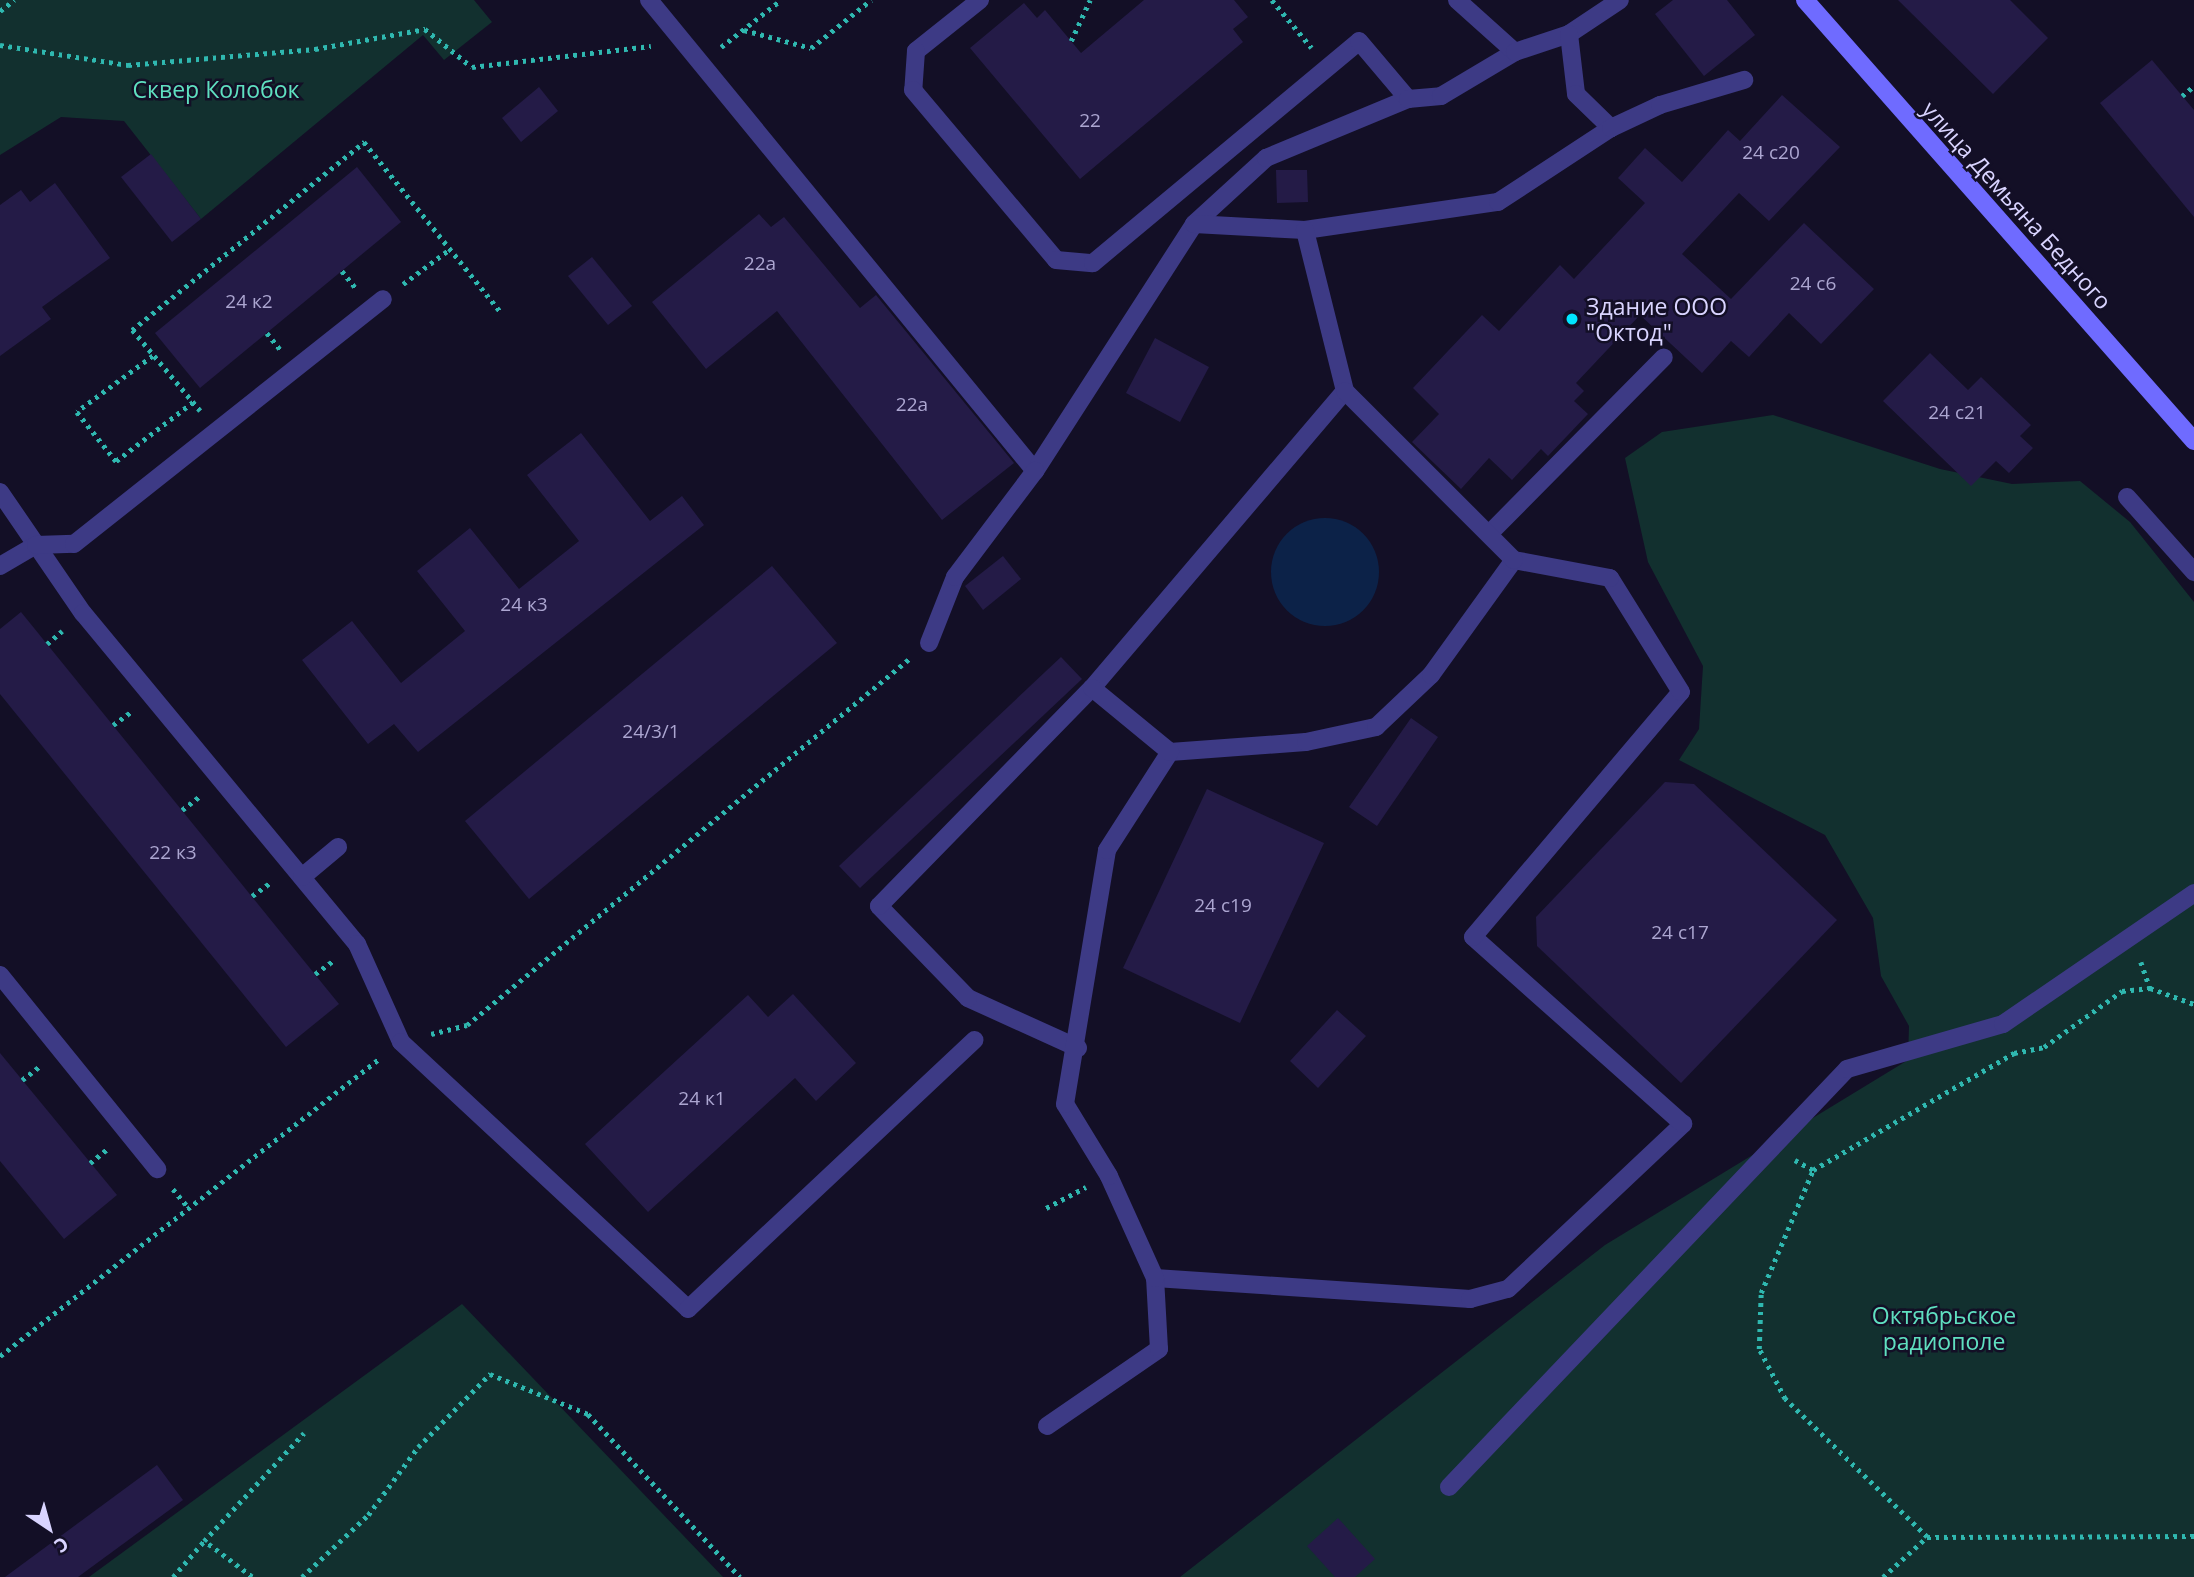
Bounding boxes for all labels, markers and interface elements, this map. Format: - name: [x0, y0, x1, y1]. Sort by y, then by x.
- park label: Сквер Колобок: [133, 75, 299, 103]
- street label: улица Демьяна Бедного: [1916, 95, 2118, 315]
- house number: 22: [1079, 110, 1101, 132]
- house number: 24 с20: [1742, 142, 1800, 164]
- house number: 22а: [744, 253, 776, 275]
- house number: 24 с6: [1790, 273, 1836, 295]
- house number: 24 к2: [225, 291, 273, 313]
- place label: Здание ООО "Октод": [1586, 292, 1727, 346]
- marker: Здание ООО "Октод": [1564, 311, 1580, 327]
- house number: 22а: [896, 394, 928, 416]
- house number: 24 с21: [1928, 402, 1986, 424]
- house number: 24 к3: [500, 594, 548, 616]
- house number: 24/3/1: [622, 721, 680, 743]
- house number: 22 к3: [149, 842, 197, 864]
- house number: 24 с19: [1194, 895, 1252, 917]
- house number: 24 с17: [1651, 922, 1709, 944]
- house number: 24 к1: [678, 1088, 726, 1110]
- park label: Октябрьское радиополе: [1872, 1301, 2016, 1355]
- north arrow: [14, 1493, 84, 1563]
- text: С: [49, 1531, 74, 1559]

